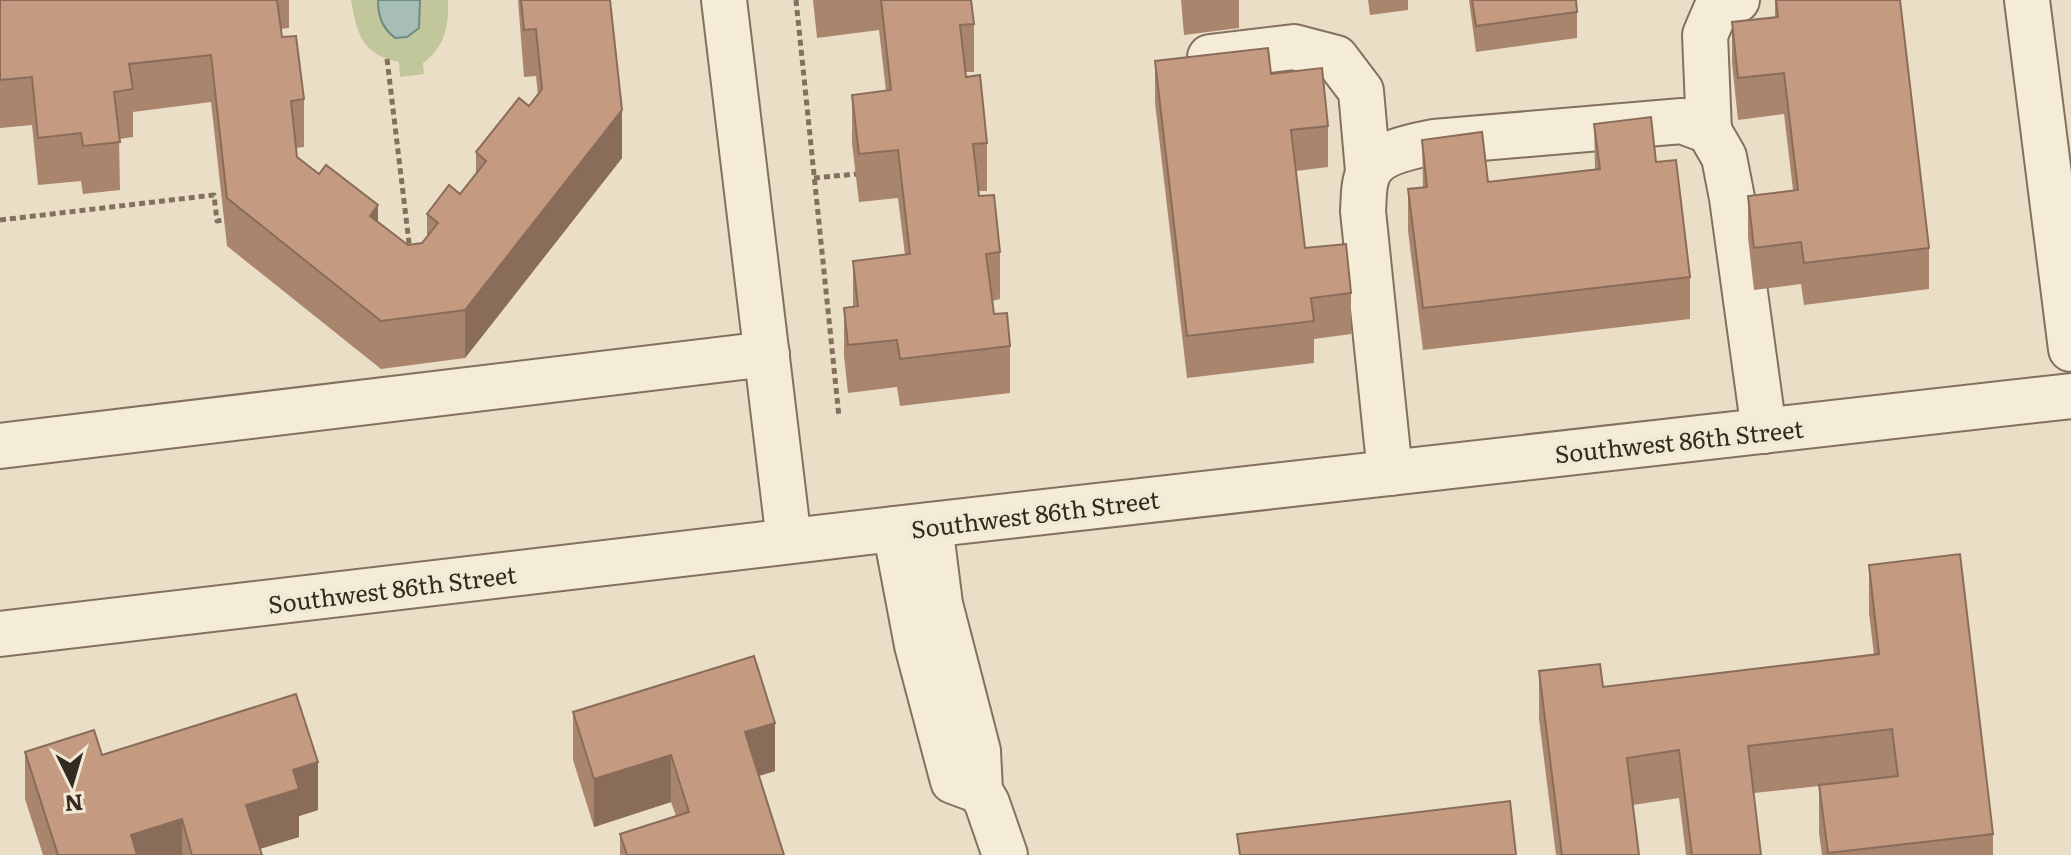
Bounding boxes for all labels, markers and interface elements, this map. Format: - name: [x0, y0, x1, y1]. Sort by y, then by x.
- street label: Southwest 86th Street: [1553, 409, 1806, 470]
- street label: Southwest 86th Street: [909, 480, 1162, 546]
- street label: Southwest 86th Street: [266, 555, 519, 621]
- north arrow: [32, 743, 112, 823]
- text: N: [63, 787, 85, 822]

